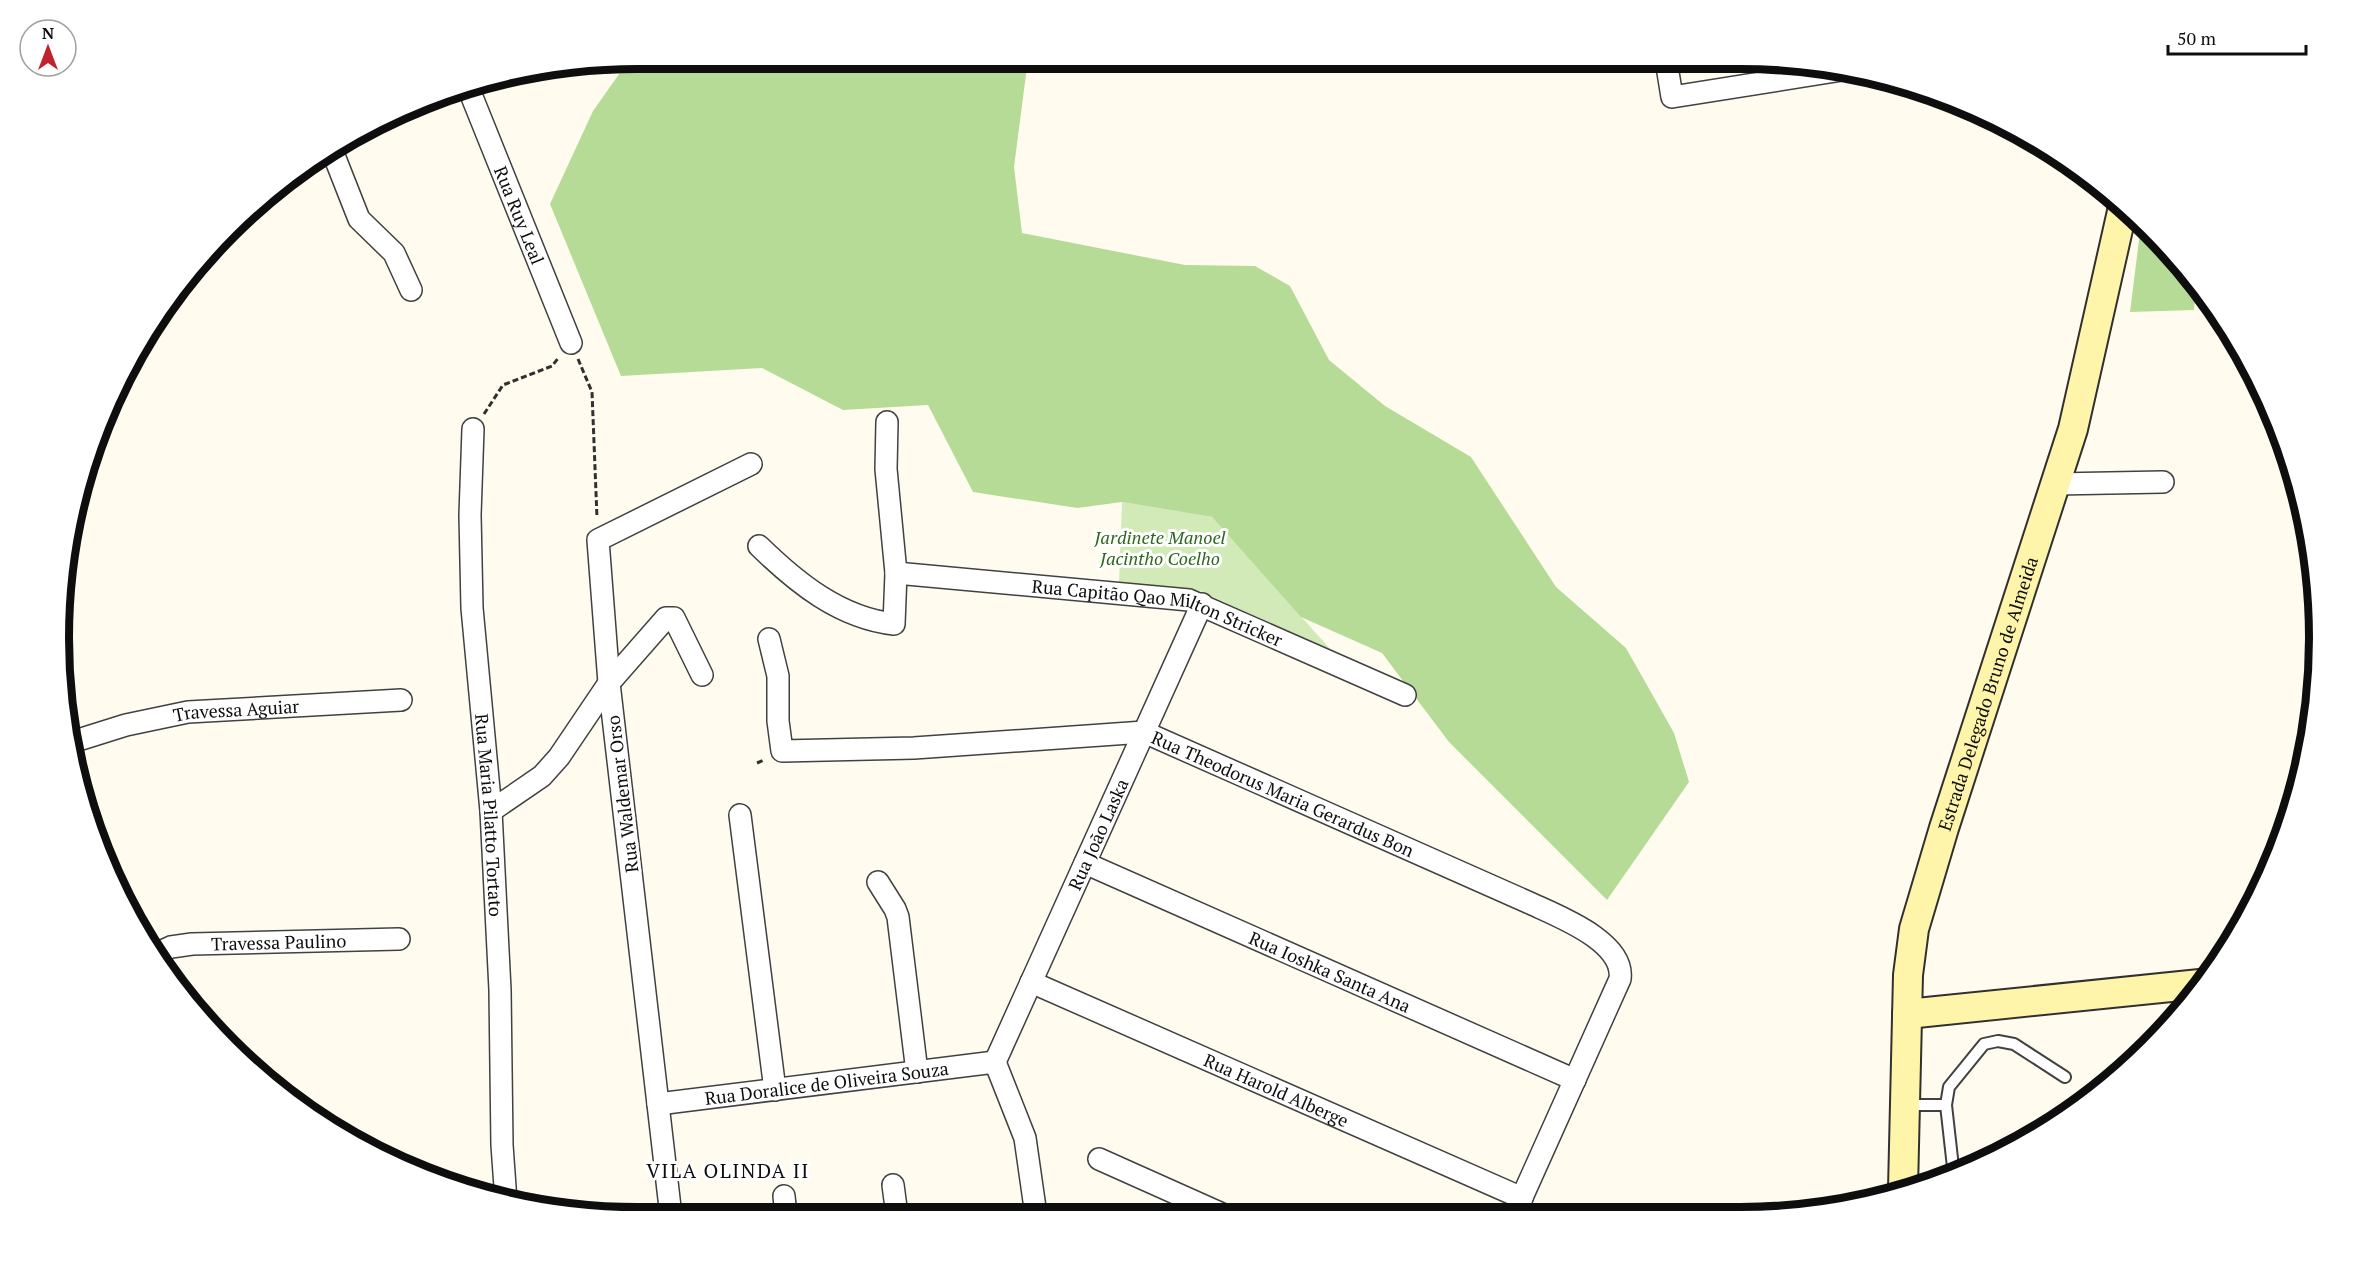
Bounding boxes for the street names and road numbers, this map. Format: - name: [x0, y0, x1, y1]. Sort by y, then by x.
- street label: Rua Ruy Leal: [489, 162, 550, 268]
- street label: Estrada Delegado Bruno de Almeida: [1932, 553, 2043, 834]
- street label: Rua Capitão Qao Milton Stricker: [1031, 574, 1287, 652]
- street label: Travessa Aguiar: [171, 694, 300, 727]
- street label: Rua Maria Pilatto Tortato: [470, 713, 508, 917]
- street label: Rua Waldemar Orso: [600, 714, 644, 874]
- street label: Rua Theodorus Maria Gerardus Bon: [1148, 725, 1418, 862]
- street label: Rua João Laska: [1062, 775, 1134, 894]
- street label: Rua Ioshka Santa Ana: [1246, 925, 1415, 1018]
- street label: Travessa Paulino: [211, 928, 347, 956]
- street label: Rua Harold Alberge: [1200, 1048, 1352, 1132]
- street label: Rua Doralice de Oliveira Souza: [703, 1056, 950, 1110]

